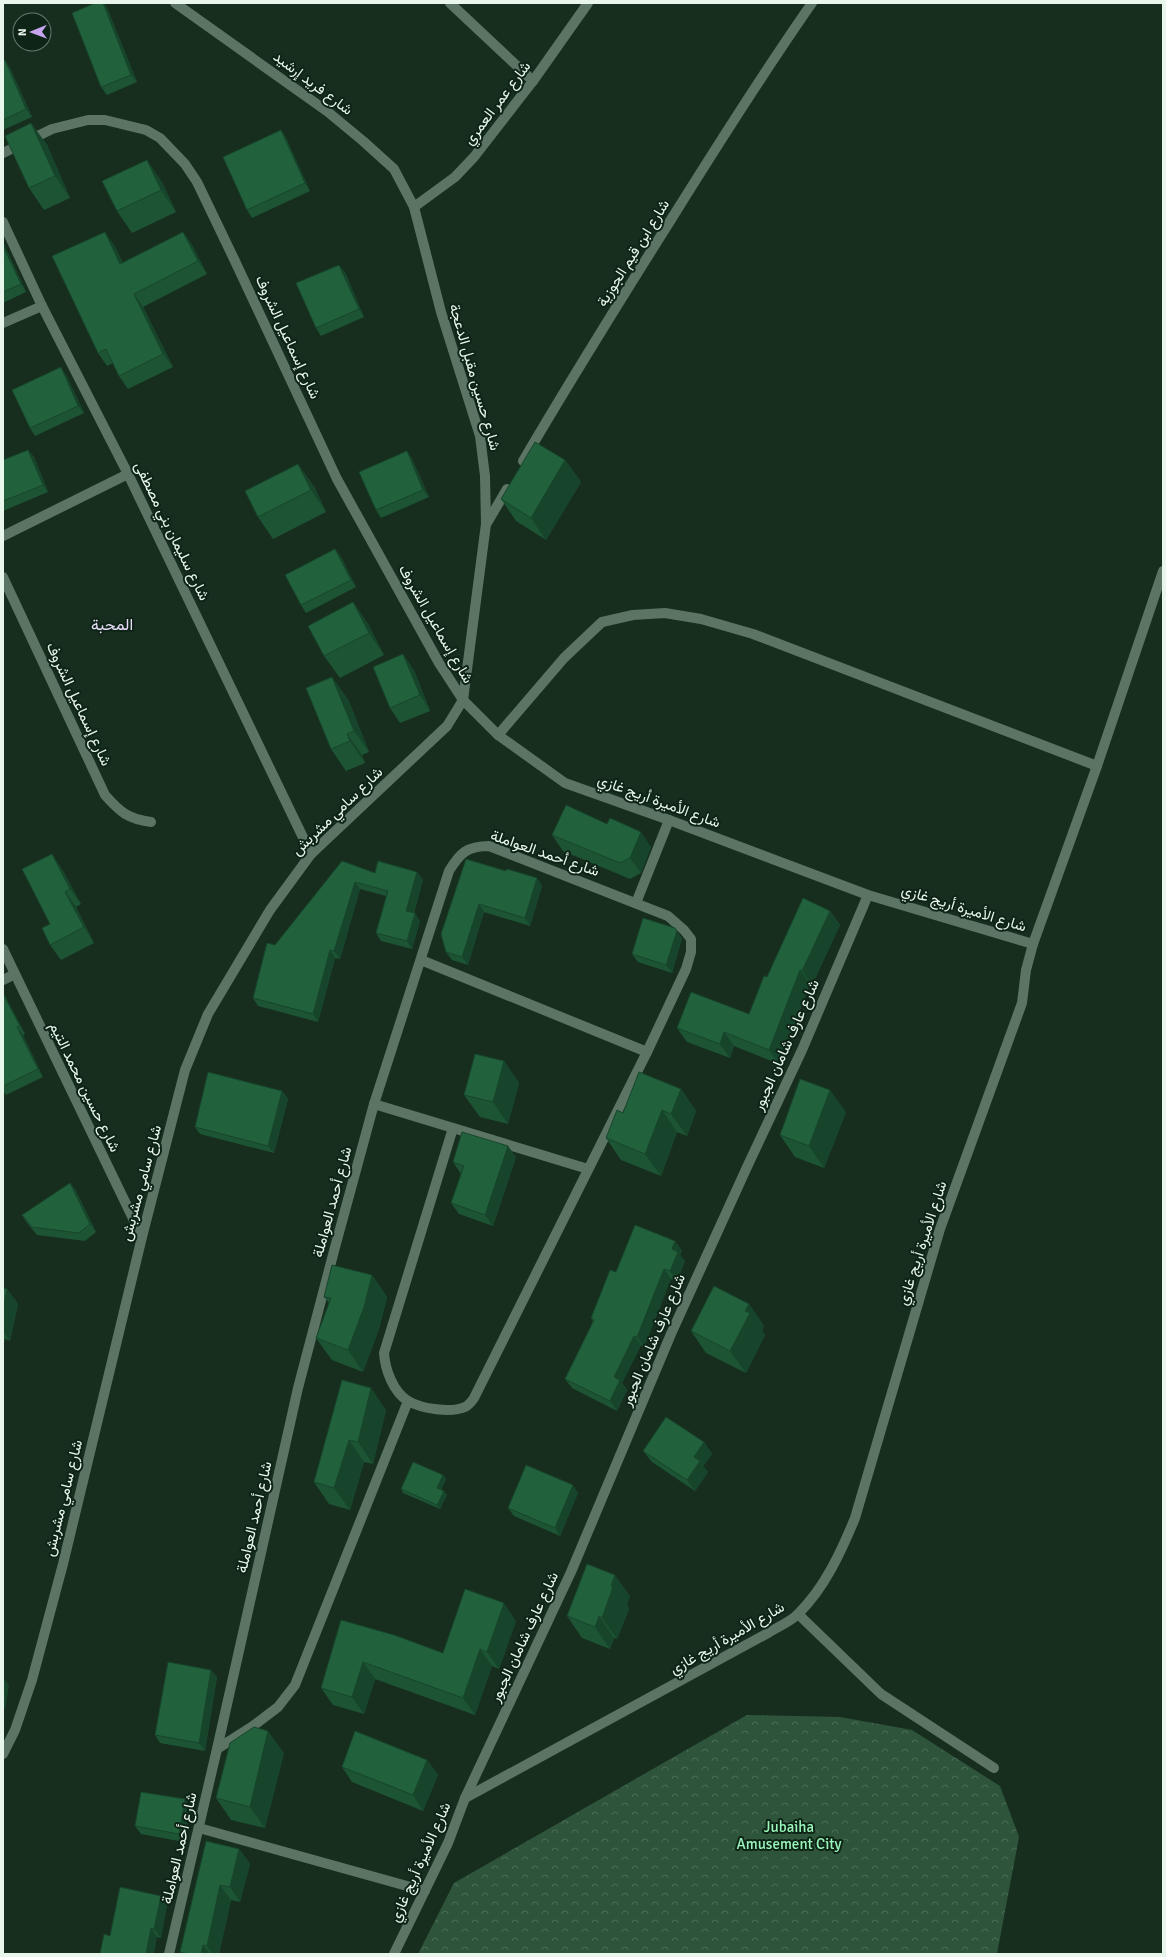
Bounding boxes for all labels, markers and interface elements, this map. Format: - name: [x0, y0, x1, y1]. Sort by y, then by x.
- north arrow: [12, 12, 52, 52]
- text: N: [16, 28, 29, 36]
- street label: شارع فريد إرشيد: [269, 47, 356, 120]
- street label: شارع عمر العمري: [460, 57, 538, 151]
- street label: شارع ابن قيم الجوزية: [593, 196, 675, 311]
- street label: شارع إسماعيل الشروف: [250, 272, 325, 403]
- street label: شارع حسين مقبل الدعجة: [443, 302, 505, 453]
- street label: شارع سليمان بني مصطفى: [127, 459, 214, 605]
- street label: شارع إسماعيل الشروف: [393, 561, 477, 688]
- district label: المحبة: [91, 615, 133, 635]
- street label: شارع إسماعيل الشروف: [41, 639, 116, 770]
- street label: شارع سامي مشربش: [288, 763, 389, 862]
- street label: شارع الأميرة أريج غازي: [594, 770, 723, 835]
- street label: شارع أحمد العواملة: [488, 826, 602, 882]
- street label: شارع الأميرة أريج غازي: [898, 880, 1029, 939]
- street label: شارع عارف شامان الجبور: [749, 976, 825, 1115]
- street label: شارع حسين محمد التيم: [44, 1019, 124, 1156]
- street label: شارع سامي مشربش: [117, 1123, 169, 1244]
- street label: شارع أحمد العواملة: [309, 1144, 357, 1260]
- street label: شارع الأميرة أريج غازي: [893, 1178, 954, 1309]
- street label: شارع عارف شامان الجبور: [617, 1271, 691, 1410]
- street label: شارع سامي مشربش: [40, 1438, 90, 1559]
- street label: شارع أحمد العواملة: [232, 1459, 278, 1575]
- street label: شارع عارف شامان الجبور: [485, 1569, 564, 1707]
- street label: شارع الأميرة أريج غازي: [666, 1598, 790, 1682]
- street label: شارع أحمد العواملة: [157, 1790, 203, 1906]
- street label: شارع الأميرة أريج غازي: [385, 1799, 458, 1926]
- park label: Jubaiha Amusement City: [737, 1818, 841, 1853]

